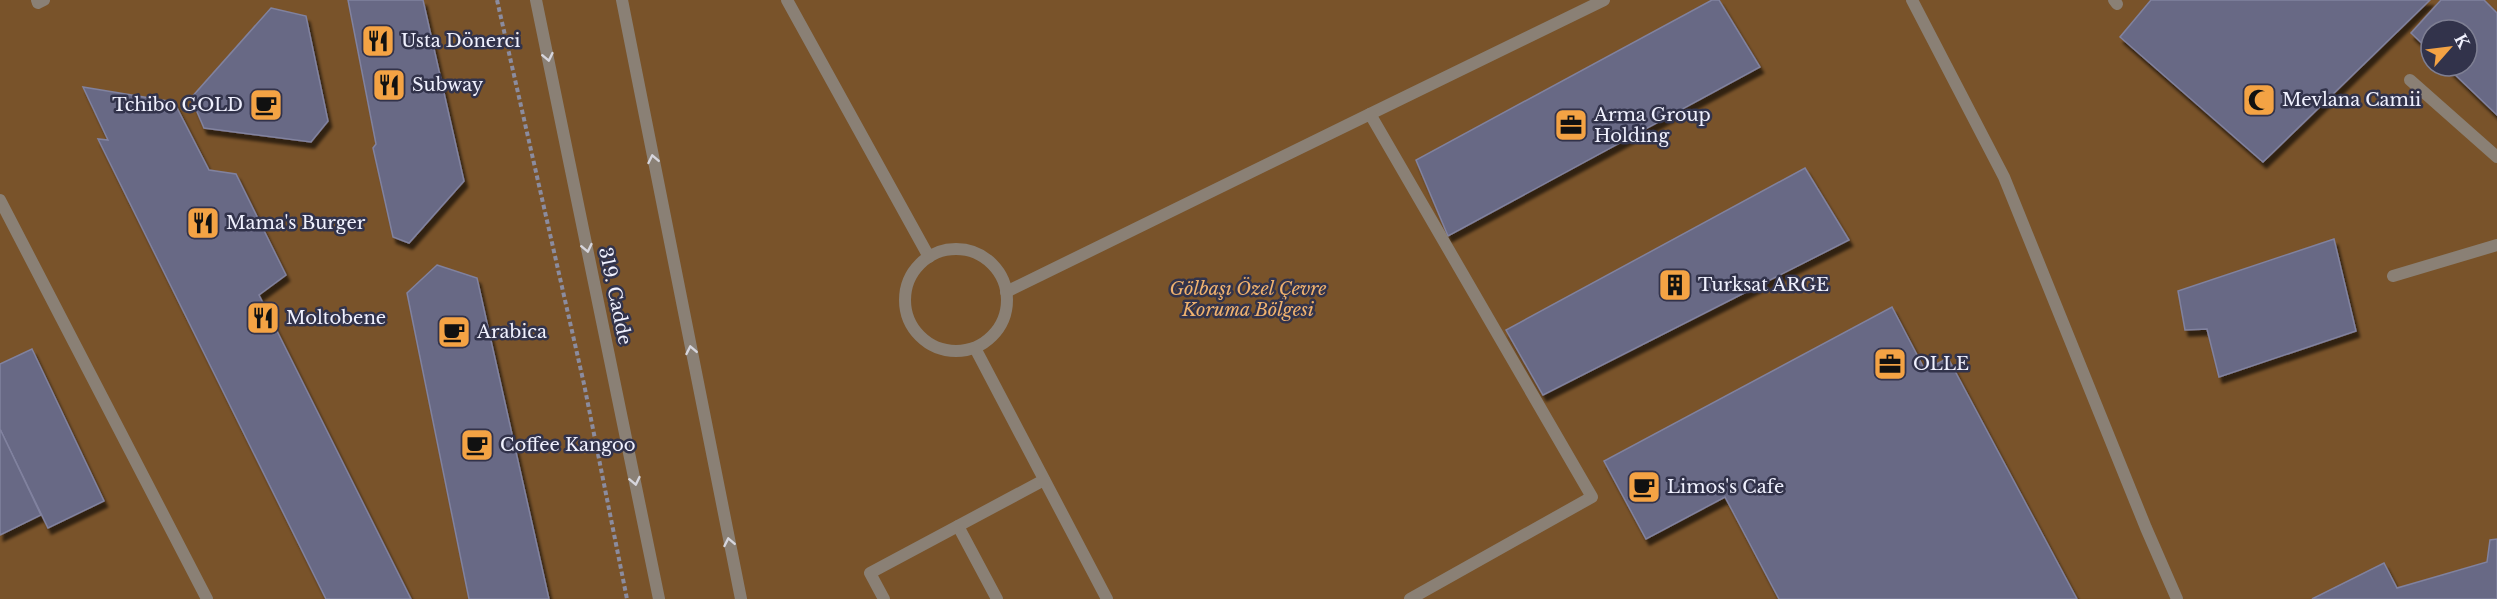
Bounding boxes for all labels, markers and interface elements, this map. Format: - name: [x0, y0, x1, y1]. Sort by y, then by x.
- north arrow: [2419, 18, 2479, 78]
- restaurant icon: Usta Dönerci: [360, 23, 396, 59]
- place label: Usta Dönerci: [401, 30, 520, 52]
- text: K: [2450, 30, 2475, 52]
- one-way arrow: [541, 52, 554, 62]
- restaurant icon: Subway: [371, 67, 407, 103]
- place label: Subway: [412, 74, 484, 96]
- mosque icon: Mevlana Camii: [2241, 82, 2277, 118]
- cafe icon: Tchibo GOLD: [248, 87, 284, 123]
- place label: Mevlana Camii: [2282, 89, 2421, 111]
- place label: Tchibo GOLD: [112, 94, 243, 116]
- place label: Arma Group Holding: [1593, 104, 1711, 147]
- office icon: Arma Group Holding: [1553, 107, 1589, 143]
- one-way arrow: [647, 154, 660, 164]
- restaurant icon: Mama's Burger: [185, 205, 221, 241]
- place label: Mama's Burger: [226, 212, 366, 234]
- one-way arrow: [580, 243, 593, 253]
- street label: 319. Cadde: [594, 245, 636, 347]
- building icon: Turksat ARGE: [1657, 267, 1693, 303]
- place label: Turksat ARGE: [1698, 274, 1829, 296]
- park label: Gölbaşı Özel Çevre Koruma Bölgesi: [1169, 277, 1327, 321]
- restaurant icon: Moltobene: [245, 300, 281, 336]
- place label: Moltobene: [286, 307, 386, 329]
- cafe icon: Arabica: [436, 314, 472, 350]
- place label: Arabica: [476, 321, 547, 343]
- one-way arrow: [685, 346, 698, 356]
- office icon: OLLE: [1872, 346, 1908, 382]
- place label: OLLE: [1913, 353, 1969, 375]
- cafe icon: Coffee Kangoo: [459, 427, 495, 463]
- place label: Coffee Kangoo: [500, 434, 636, 456]
- cafe icon: Limos's Cafe: [1626, 469, 1662, 505]
- one-way arrow: [628, 475, 641, 485]
- place label: Limos's Cafe: [1667, 476, 1784, 498]
- one-way arrow: [723, 537, 736, 547]

